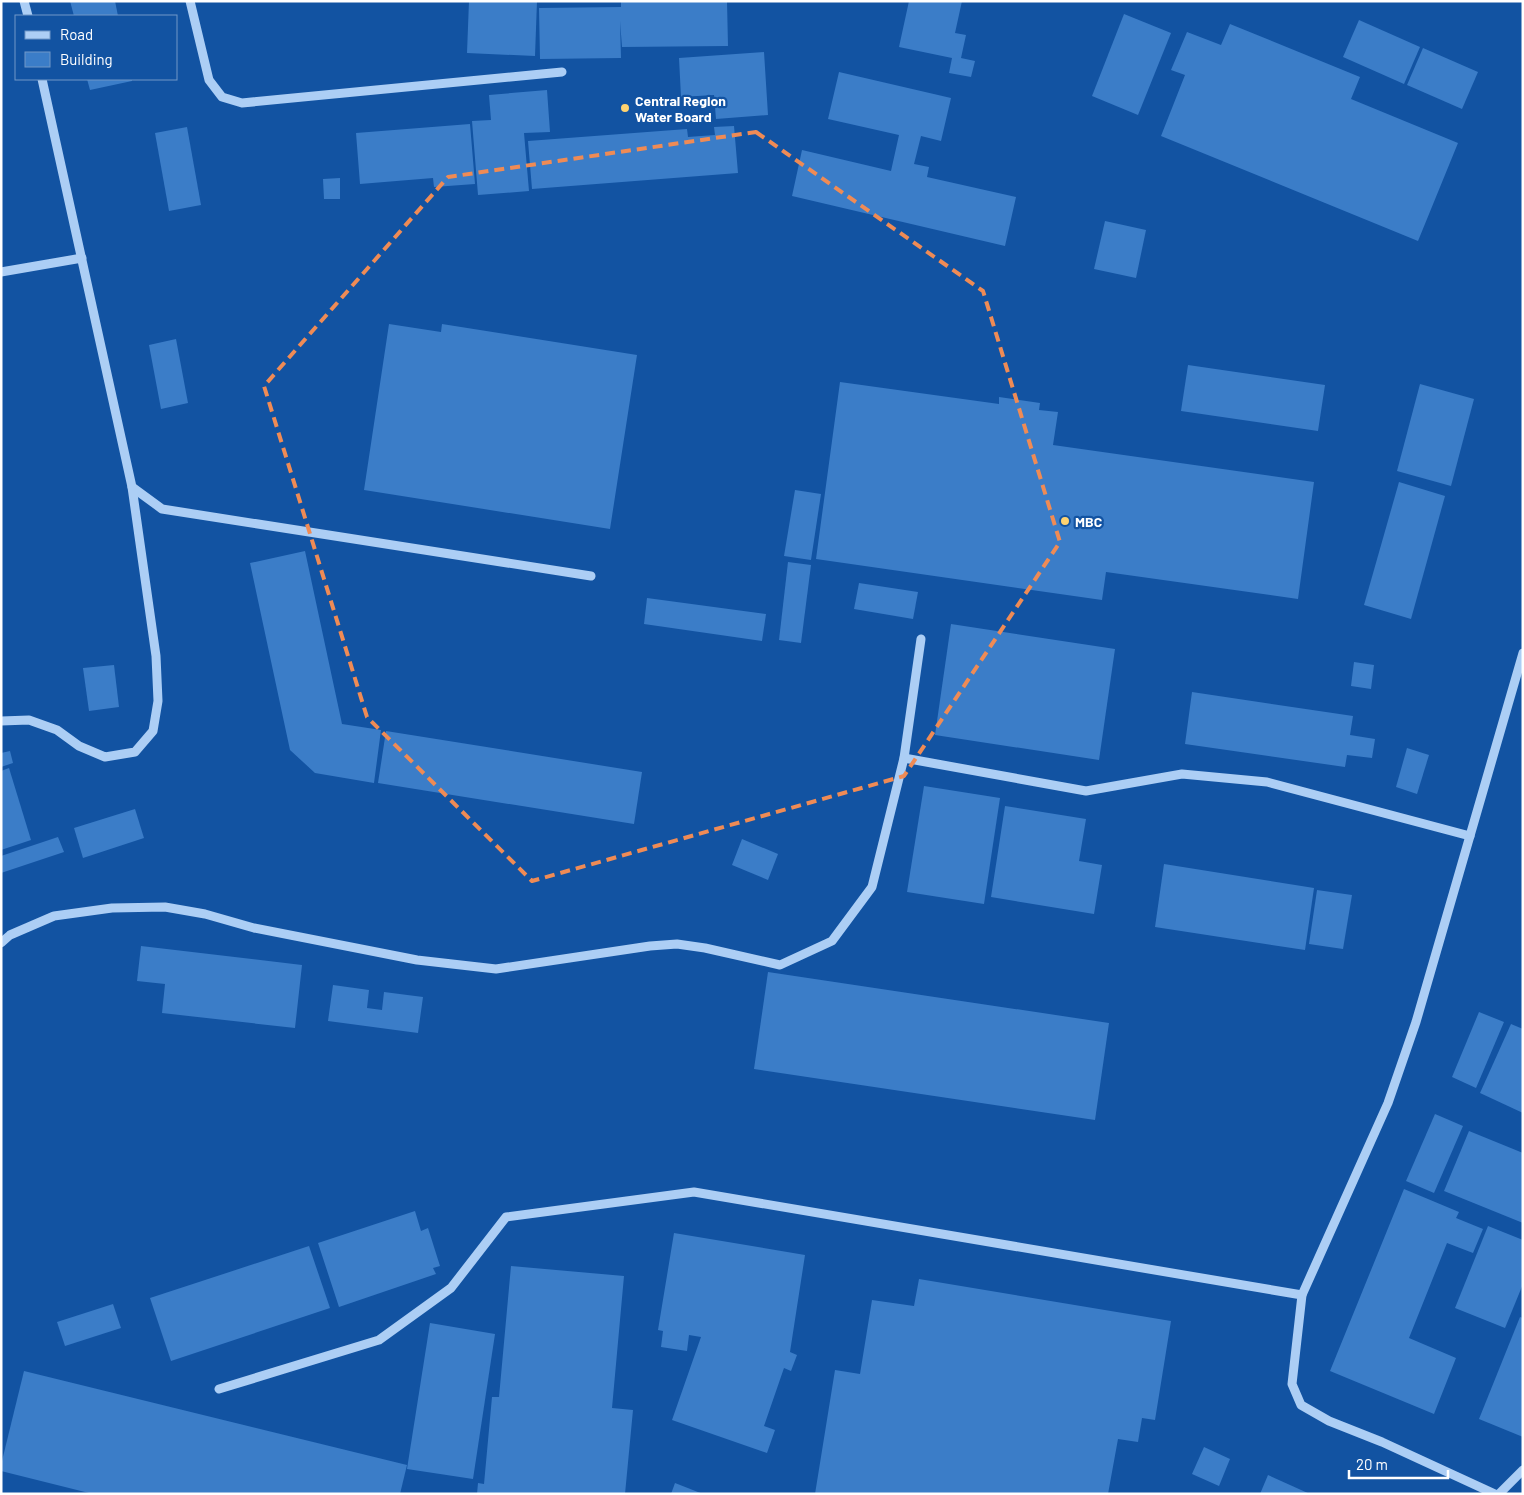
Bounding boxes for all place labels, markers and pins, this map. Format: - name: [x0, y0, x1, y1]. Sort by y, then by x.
- place label: Central Region Water Board: [635, 92, 726, 125]
- marker: Central Region Water Board: [619, 102, 631, 114]
- place label: MBC: [1075, 513, 1102, 530]
- marker: MBC: [1059, 515, 1071, 527]

